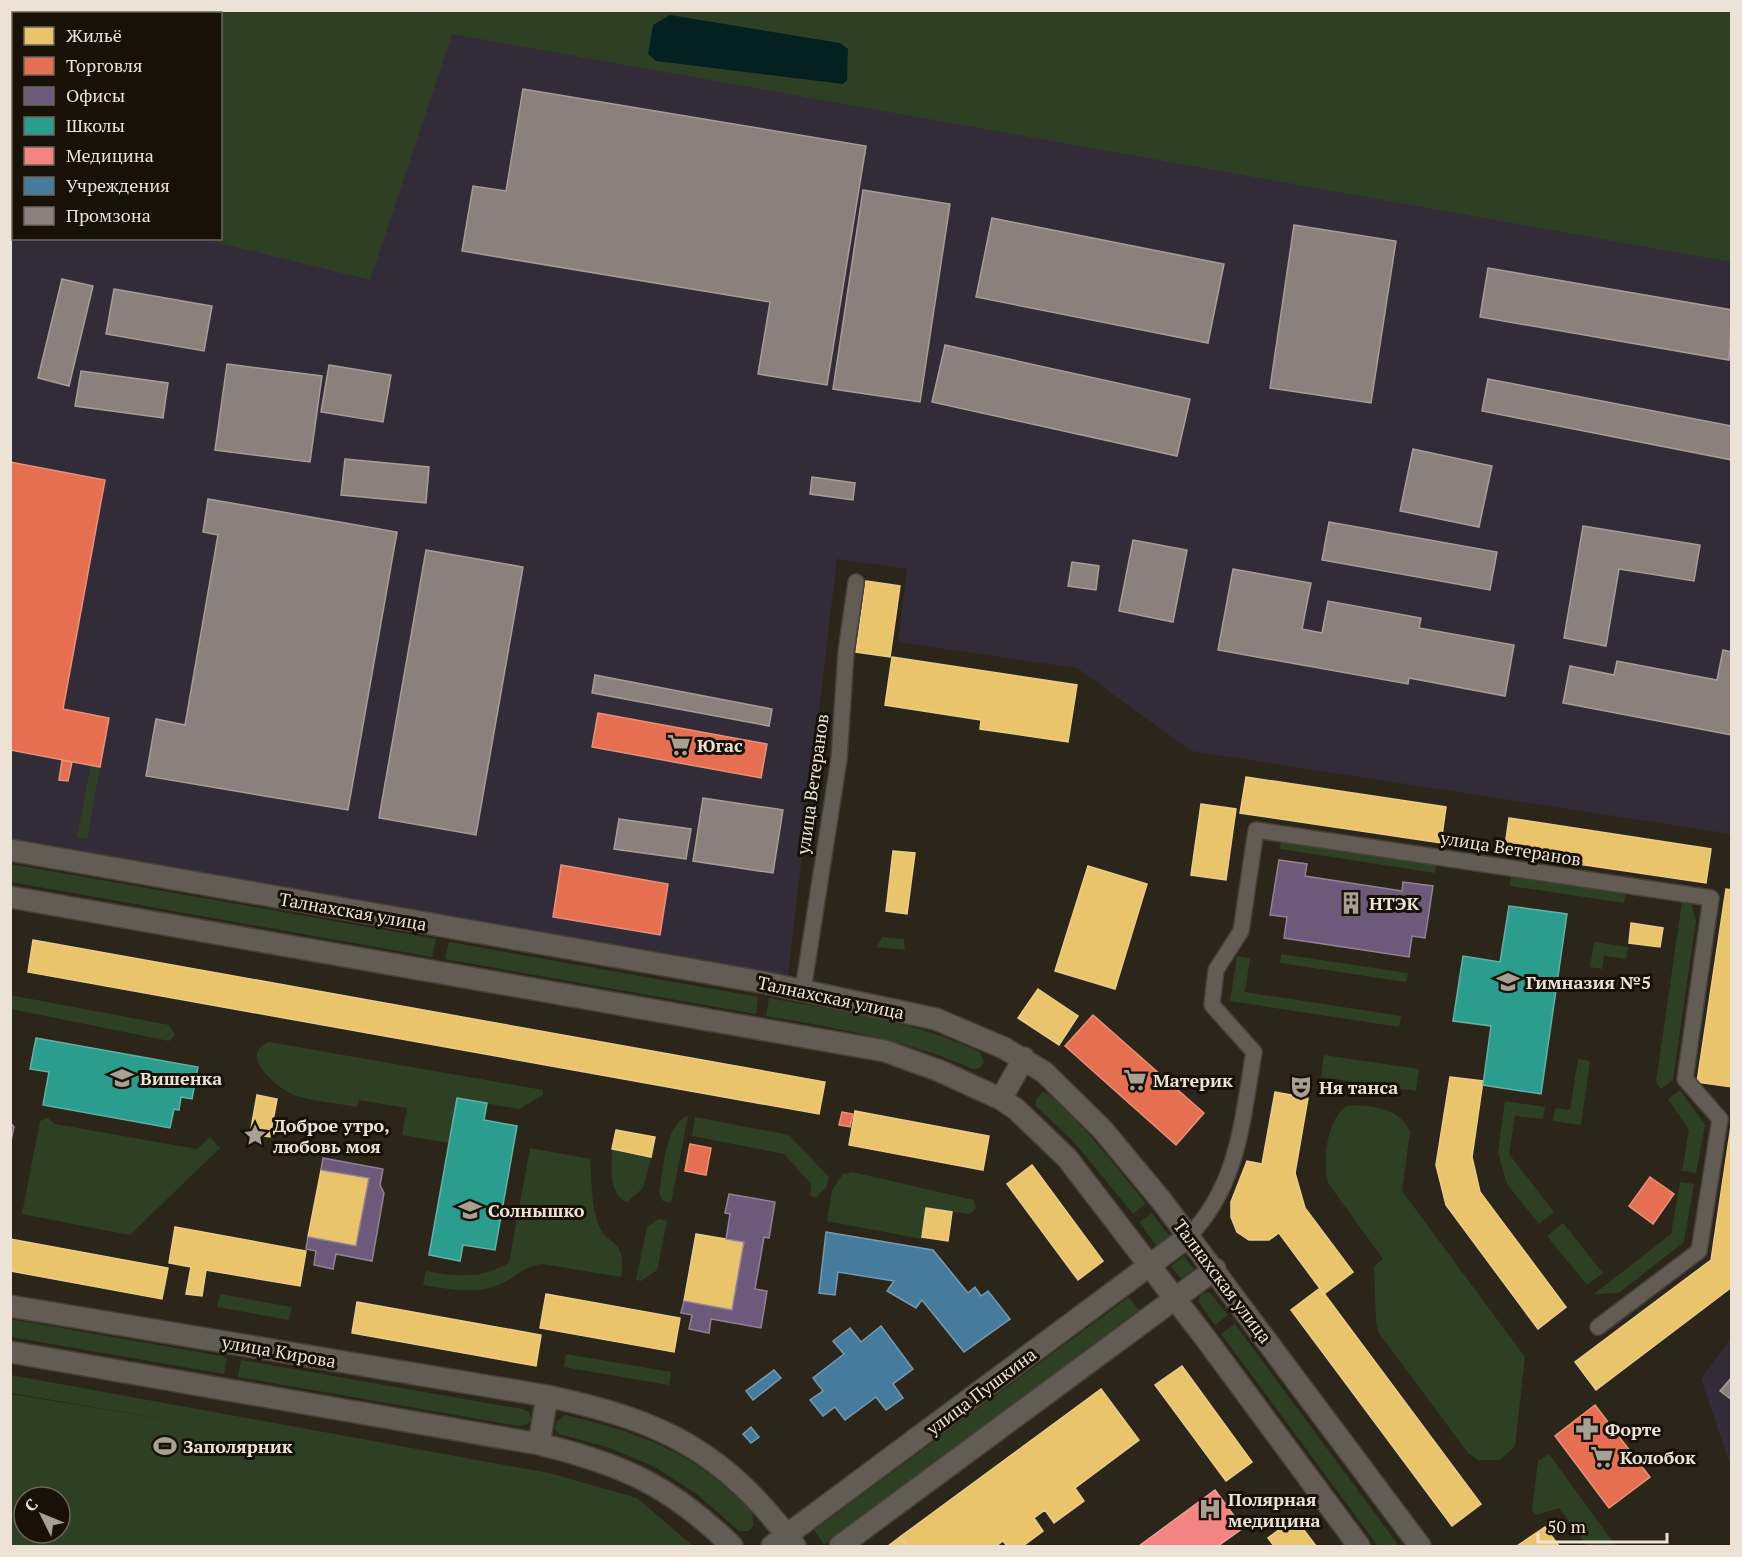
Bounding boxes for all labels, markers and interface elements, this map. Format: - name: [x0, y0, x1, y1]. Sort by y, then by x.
- legend: [12, 12, 222, 240]
- text: Жильё: [66, 23, 122, 47]
- text: Торговля: [66, 53, 143, 77]
- text: Офисы: [66, 83, 125, 107]
- text: Школы: [66, 113, 125, 137]
- text: Медицина: [66, 143, 154, 167]
- text: Учреждения: [66, 173, 170, 197]
- text: Промзона: [66, 203, 151, 227]
- street label: улица Ветеранов: [790, 712, 834, 857]
- supermarket icon: Югас: [666, 732, 692, 758]
- place label: Югас: [697, 733, 743, 757]
- street label: улица Ветеранов: [1438, 825, 1583, 871]
- street label: Талнахская улица: [277, 886, 429, 936]
- building icon: НТЭК: [1338, 890, 1364, 916]
- place label: НТЭК: [1369, 891, 1419, 915]
- school or university icon: Гимназия №5: [1495, 969, 1521, 995]
- street label: Талнахская улица: [755, 970, 907, 1024]
- place label: Гимназия №5: [1526, 970, 1651, 994]
- school or university icon: Вишенка: [109, 1065, 135, 1091]
- place label: Вишенка: [140, 1066, 222, 1090]
- supermarket icon: Материк: [1122, 1067, 1148, 1093]
- place label: Материк: [1153, 1068, 1233, 1092]
- theatre icon: Ня танса: [1288, 1074, 1314, 1100]
- place label: Ня танса: [1319, 1075, 1398, 1099]
- place label: Доброе утро, любовь моя: [273, 1113, 390, 1158]
- place icon: Доброе утро, любовь моя: [242, 1122, 268, 1148]
- school or university icon: Солнышко: [457, 1197, 483, 1223]
- place label: Солнышко: [488, 1198, 585, 1222]
- street label: Талнахская улица: [1168, 1214, 1278, 1348]
- street label: улица Кирова: [219, 1329, 338, 1373]
- street label: улица Пушкина: [920, 1342, 1041, 1441]
- pharmacy icon: Форте: [1574, 1416, 1600, 1442]
- place label: Форте: [1605, 1417, 1661, 1441]
- sports icon: Заполярник: [152, 1433, 178, 1459]
- place label: Заполярник: [183, 1434, 293, 1458]
- supermarket icon: Колобок: [1589, 1444, 1615, 1470]
- place label: Колобок: [1620, 1445, 1696, 1469]
- north arrow: [12, 1485, 72, 1545]
- place label: Полярная медицина: [1228, 1487, 1321, 1532]
- text: С: [19, 1493, 43, 1516]
- hospital icon: Полярная медицина: [1197, 1496, 1223, 1522]
- scale bar: [1538, 1506, 1667, 1544]
- text: 50 m: [1547, 1514, 1587, 1538]

